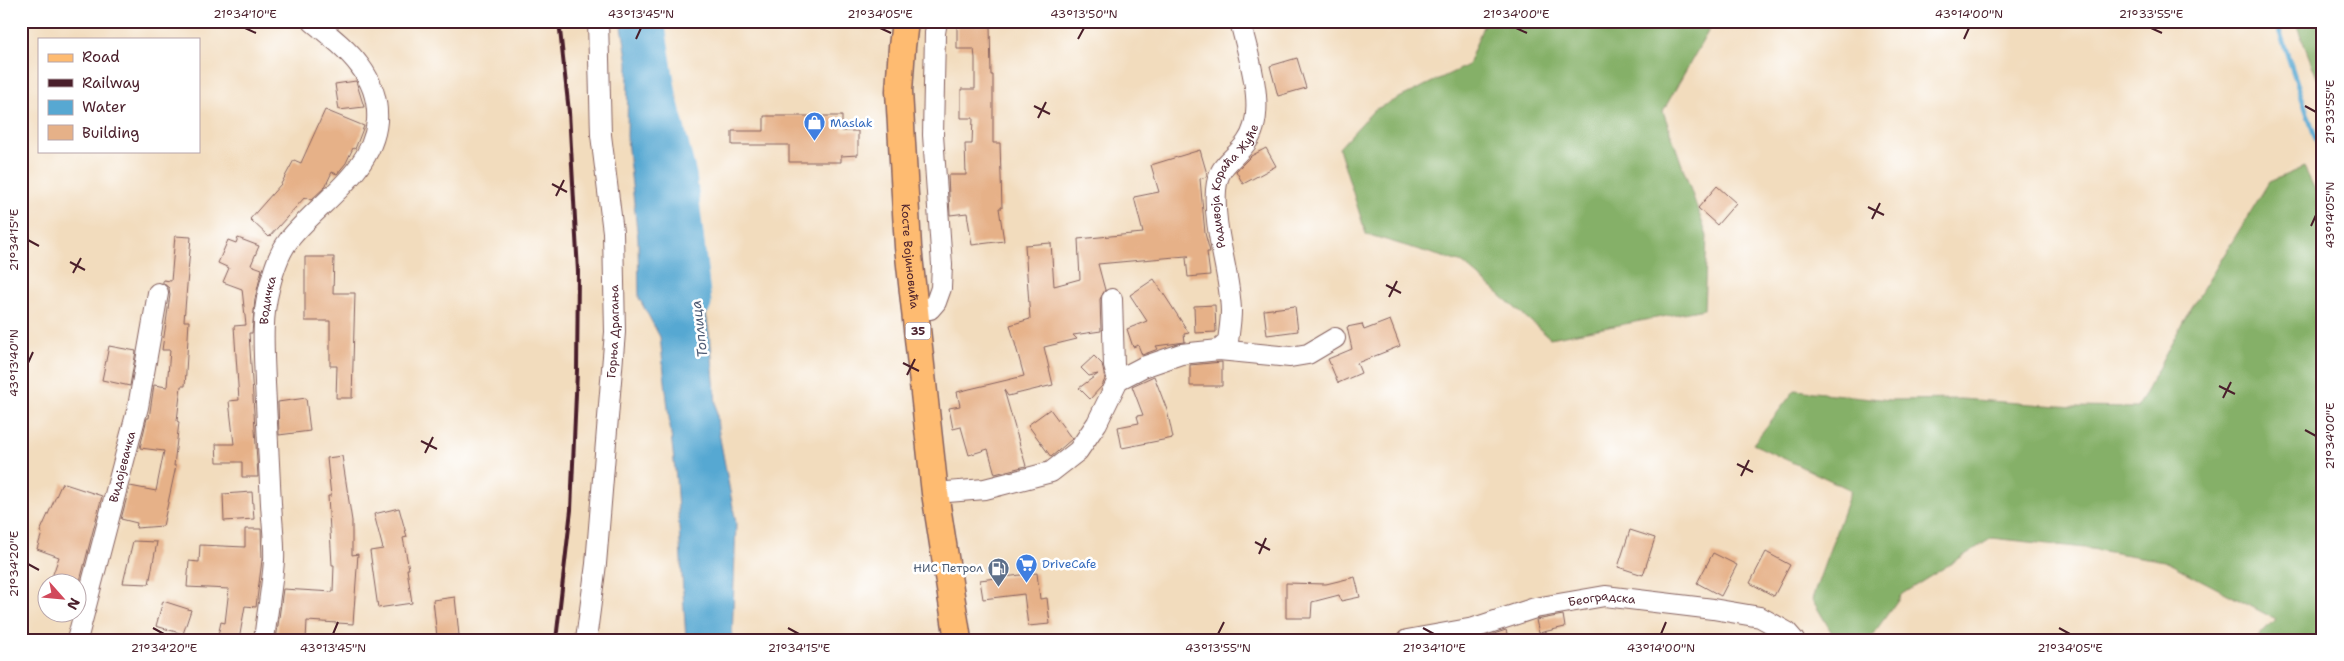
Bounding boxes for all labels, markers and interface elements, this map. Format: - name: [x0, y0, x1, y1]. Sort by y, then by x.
- text: 21°34'10"E: [213, 6, 277, 22]
- text: 43°13'45"N: [608, 6, 674, 22]
- text: 21°34'05"E: [847, 6, 913, 22]
- text: 43°13'50"N: [1050, 6, 1118, 22]
- text: 21°34'00"E: [1483, 6, 1550, 22]
- text: 43°14'00"N: [1935, 6, 2003, 22]
- text: 21°33'55"E: [2119, 6, 2183, 22]
- legend: [38, 38, 200, 152]
- text: Road: [82, 47, 120, 67]
- text: Railway: [82, 73, 140, 93]
- text: 21°33'55"E: [2322, 80, 2338, 144]
- text: Water: [82, 97, 126, 117]
- shop icon: Maslak: [802, 111, 826, 142]
- place label: Maslak: [830, 115, 873, 131]
- street label: Радивоја Кораћа Жуће: [1208, 122, 1262, 250]
- text: Building: [82, 123, 139, 143]
- text: 43°14'05"N: [2322, 181, 2338, 249]
- street label: Косте Војиновића: [898, 203, 923, 310]
- text: 21°34'15"E: [6, 209, 22, 271]
- street label: Водичка: [256, 274, 280, 325]
- street label: Горња Драгања: [603, 284, 623, 379]
- water label: Топлица: [687, 299, 711, 359]
- road number: 35: [906, 322, 930, 340]
- text: 43°13'40"N: [6, 329, 22, 397]
- text: 21°34'00"E: [2322, 403, 2338, 470]
- street label: Видојевачка: [105, 429, 139, 504]
- text: 21°34'20"E: [6, 531, 22, 597]
- supermarket icon: DriveCafe: [1014, 552, 1038, 583]
- fuel station icon: НИС Петрол: [987, 556, 1011, 587]
- place label: DriveCafe: [1042, 556, 1097, 572]
- place label: НИС Петрол: [913, 560, 983, 576]
- north arrow: [38, 574, 88, 624]
- street label: Београдска: [1567, 588, 1637, 610]
- text: N: [63, 595, 84, 613]
- text: 21°34'20"E: [131, 640, 197, 656]
- text: 43°13'45"N: [300, 640, 366, 656]
- text: 21°34'15"E: [768, 640, 830, 656]
- text: 43°13'55"N: [1185, 640, 1251, 656]
- text: 21°34'10"E: [1402, 640, 1466, 656]
- text: 43°14'00"N: [1627, 640, 1695, 656]
- text: 21°34'05"E: [2037, 640, 2103, 656]

